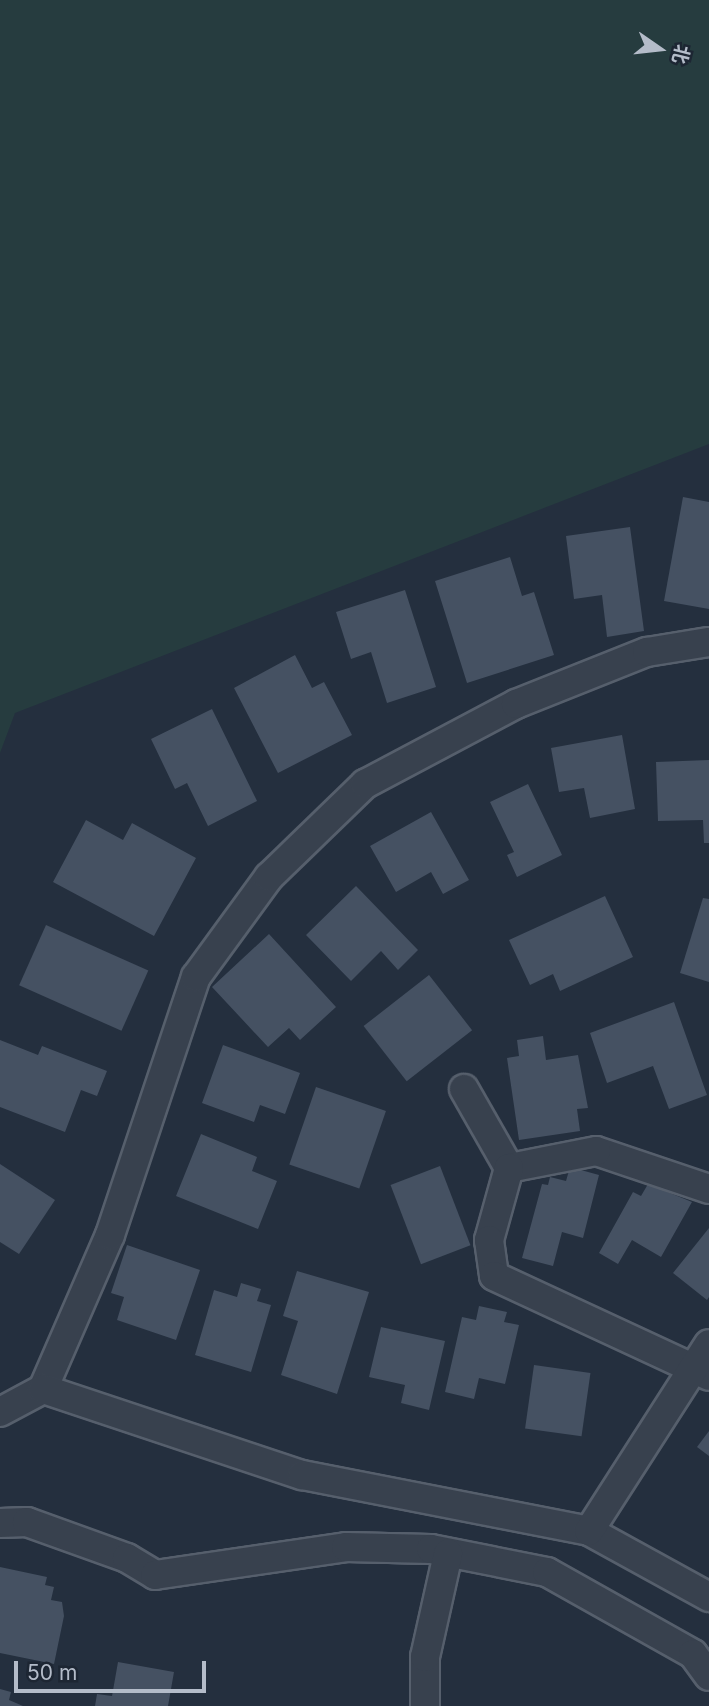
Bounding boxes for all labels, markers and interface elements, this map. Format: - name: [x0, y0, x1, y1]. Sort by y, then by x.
- north arrow: [625, 14, 695, 84]
- text: 北: [667, 42, 694, 66]
- scale bar: [18, 1646, 210, 1690]
- text: 50 m: [27, 1660, 77, 1685]

